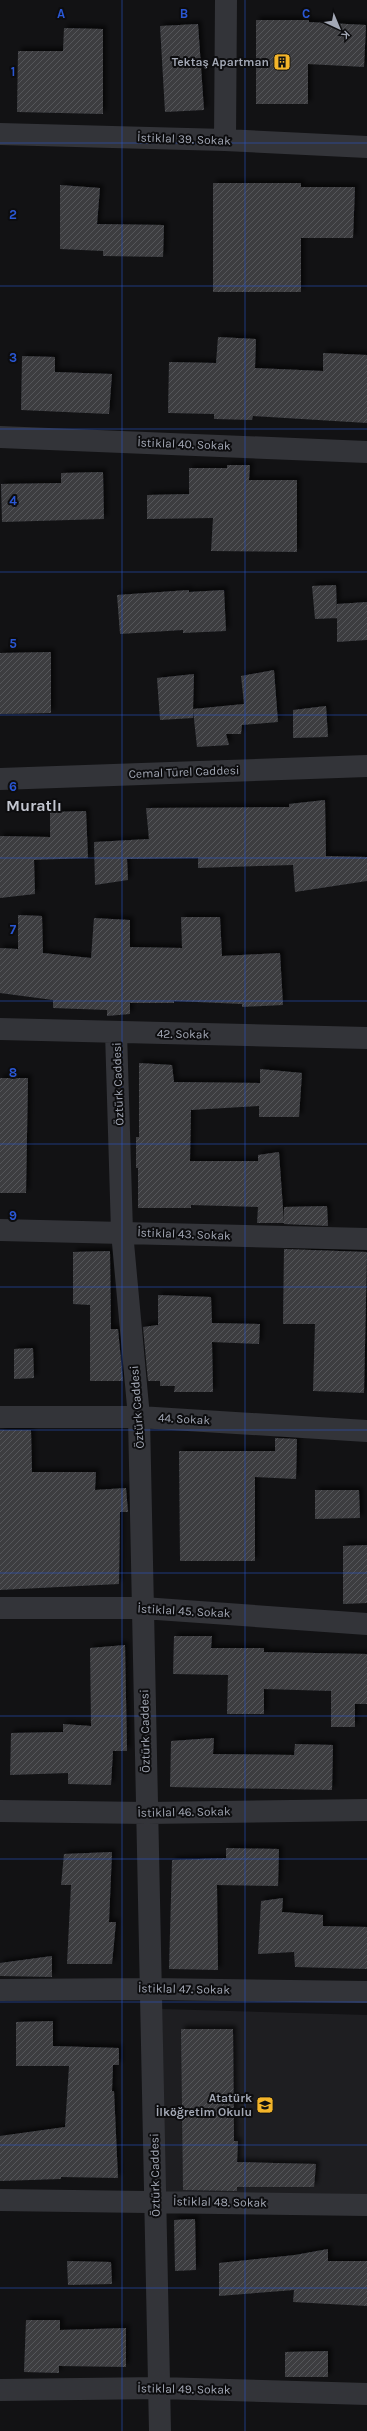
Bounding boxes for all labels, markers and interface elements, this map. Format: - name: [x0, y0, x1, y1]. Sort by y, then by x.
- text: A: [57, 6, 65, 21]
- text: B: [180, 6, 188, 21]
- text: C: [302, 6, 310, 21]
- north arrow: [319, 8, 359, 48]
- text: K: [338, 28, 353, 43]
- building icon: Tektaş Apartman: [272, 52, 292, 72]
- place label: Tektaş Apartman: [172, 55, 269, 69]
- text: 1: [11, 64, 15, 79]
- street label: İstiklal 39. Sokak: [137, 130, 231, 148]
- text: 2: [9, 207, 17, 222]
- text: 3: [9, 350, 17, 365]
- street label: İstiklal 40. Sokak: [137, 435, 231, 453]
- text: 4: [9, 493, 17, 508]
- text: 5: [9, 636, 17, 651]
- street label: Cemal Türel Caddesi: [128, 763, 240, 781]
- text: 6: [9, 779, 17, 794]
- district label: Muratlı: [6, 796, 62, 815]
- text: 7: [10, 922, 17, 937]
- street label: 42. Sokak: [157, 1027, 210, 1041]
- street label: Öztürk Caddesi: [110, 1042, 126, 1126]
- text: 8: [9, 1065, 17, 1080]
- text: 9: [9, 1208, 17, 1223]
- street label: İstiklal 43. Sokak: [137, 1225, 231, 1243]
- street label: Öztürk Caddesi: [127, 1365, 147, 1449]
- street label: 44. Sokak: [157, 1411, 211, 1427]
- street label: İstiklal 45. Sokak: [137, 1602, 231, 1620]
- street label: Öztürk Caddesi: [137, 1689, 153, 1773]
- street label: İstiklal 46. Sokak: [137, 1804, 231, 1820]
- street label: İstiklal 47. Sokak: [138, 1981, 230, 1997]
- place label: Atatürk İlköğretim Okulu: [156, 2091, 252, 2119]
- school or university icon: Atatürk İlköğretim Okulu: [255, 2095, 275, 2115]
- street label: Öztürk Caddesi: [147, 2133, 163, 2217]
- street label: İstiklal 48. Sokak: [173, 2194, 267, 2210]
- street label: İstiklal 49. Sokak: [137, 2381, 231, 2397]

